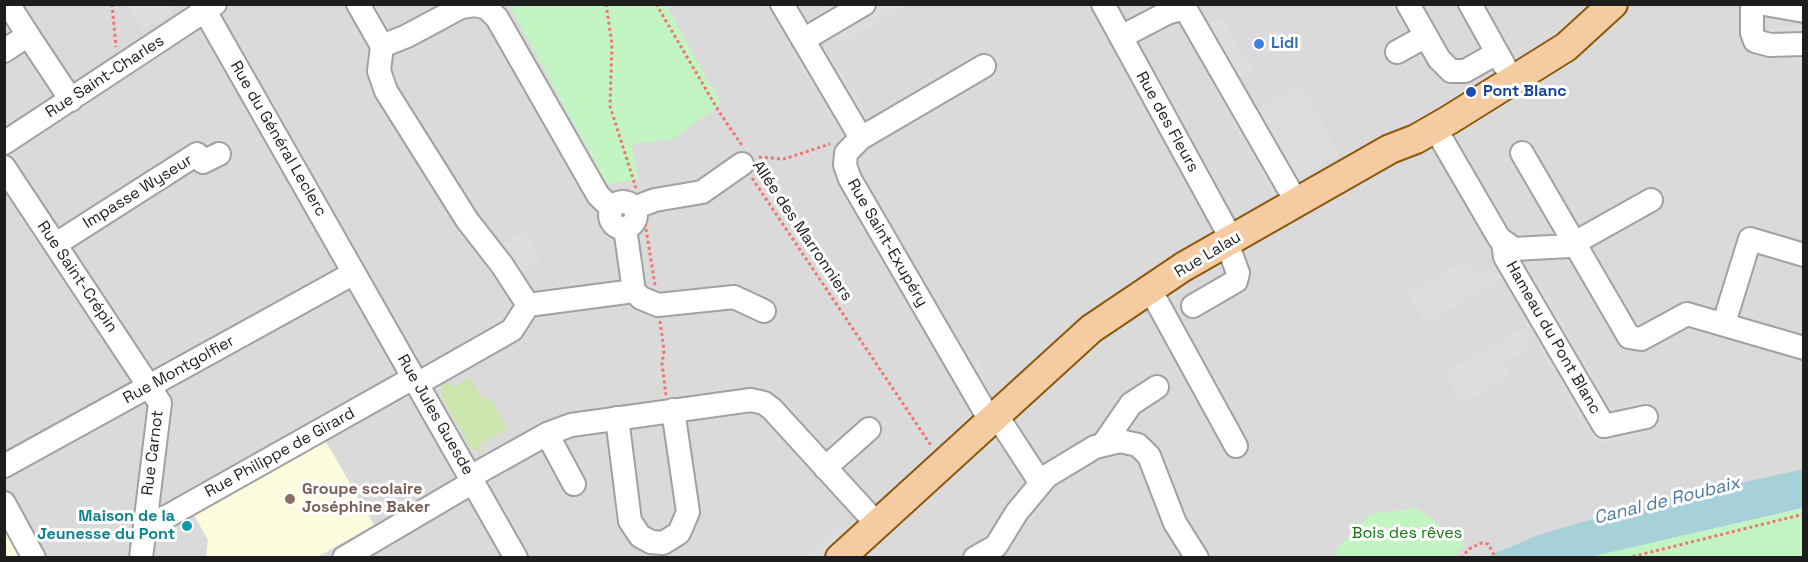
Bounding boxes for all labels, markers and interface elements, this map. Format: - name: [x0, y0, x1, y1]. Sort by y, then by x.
- street label: Rue Saint-Charles: [42, 32, 168, 122]
- place label: Lidl: [1271, 34, 1298, 54]
- marker: Lidl: [1252, 37, 1266, 51]
- street label: Rue du Général Leclerc: [226, 58, 330, 220]
- street label: Rue des Fleurs: [1131, 68, 1203, 176]
- place label: Pont Blanc: [1483, 82, 1567, 102]
- marker: Pont Blanc: [1464, 85, 1478, 99]
- street label: Impasse Wyseur: [80, 151, 196, 233]
- street label: Allée des Marronniers: [748, 157, 856, 305]
- street label: Rue Saint-Exupéry: [843, 176, 931, 310]
- street label: Rue Saint-Crépin: [33, 218, 121, 336]
- street label: Rue Lalau: [1171, 228, 1245, 282]
- street label: Hameau du Pont Blanc: [1501, 258, 1605, 418]
- street label: Rue Montgolfier: [120, 332, 238, 408]
- street label: Rue Jules Guesde: [393, 351, 477, 479]
- street label: Rue Philippe de Girard: [202, 404, 358, 502]
- street label: Rue Carnot: [138, 409, 168, 497]
- water label: Canal de Roubaix: [1592, 472, 1742, 530]
- place label: Groupe scolaire Joséphine Baker: [302, 480, 430, 518]
- marker: Groupe scolaire Joséphine Baker: [283, 492, 297, 506]
- place label: Maison de la Jeunesse du Pont: [37, 507, 175, 545]
- marker: Maison de la Jeunesse du Pont: [180, 519, 194, 533]
- park label: Bois des rêves: [1352, 524, 1462, 544]

